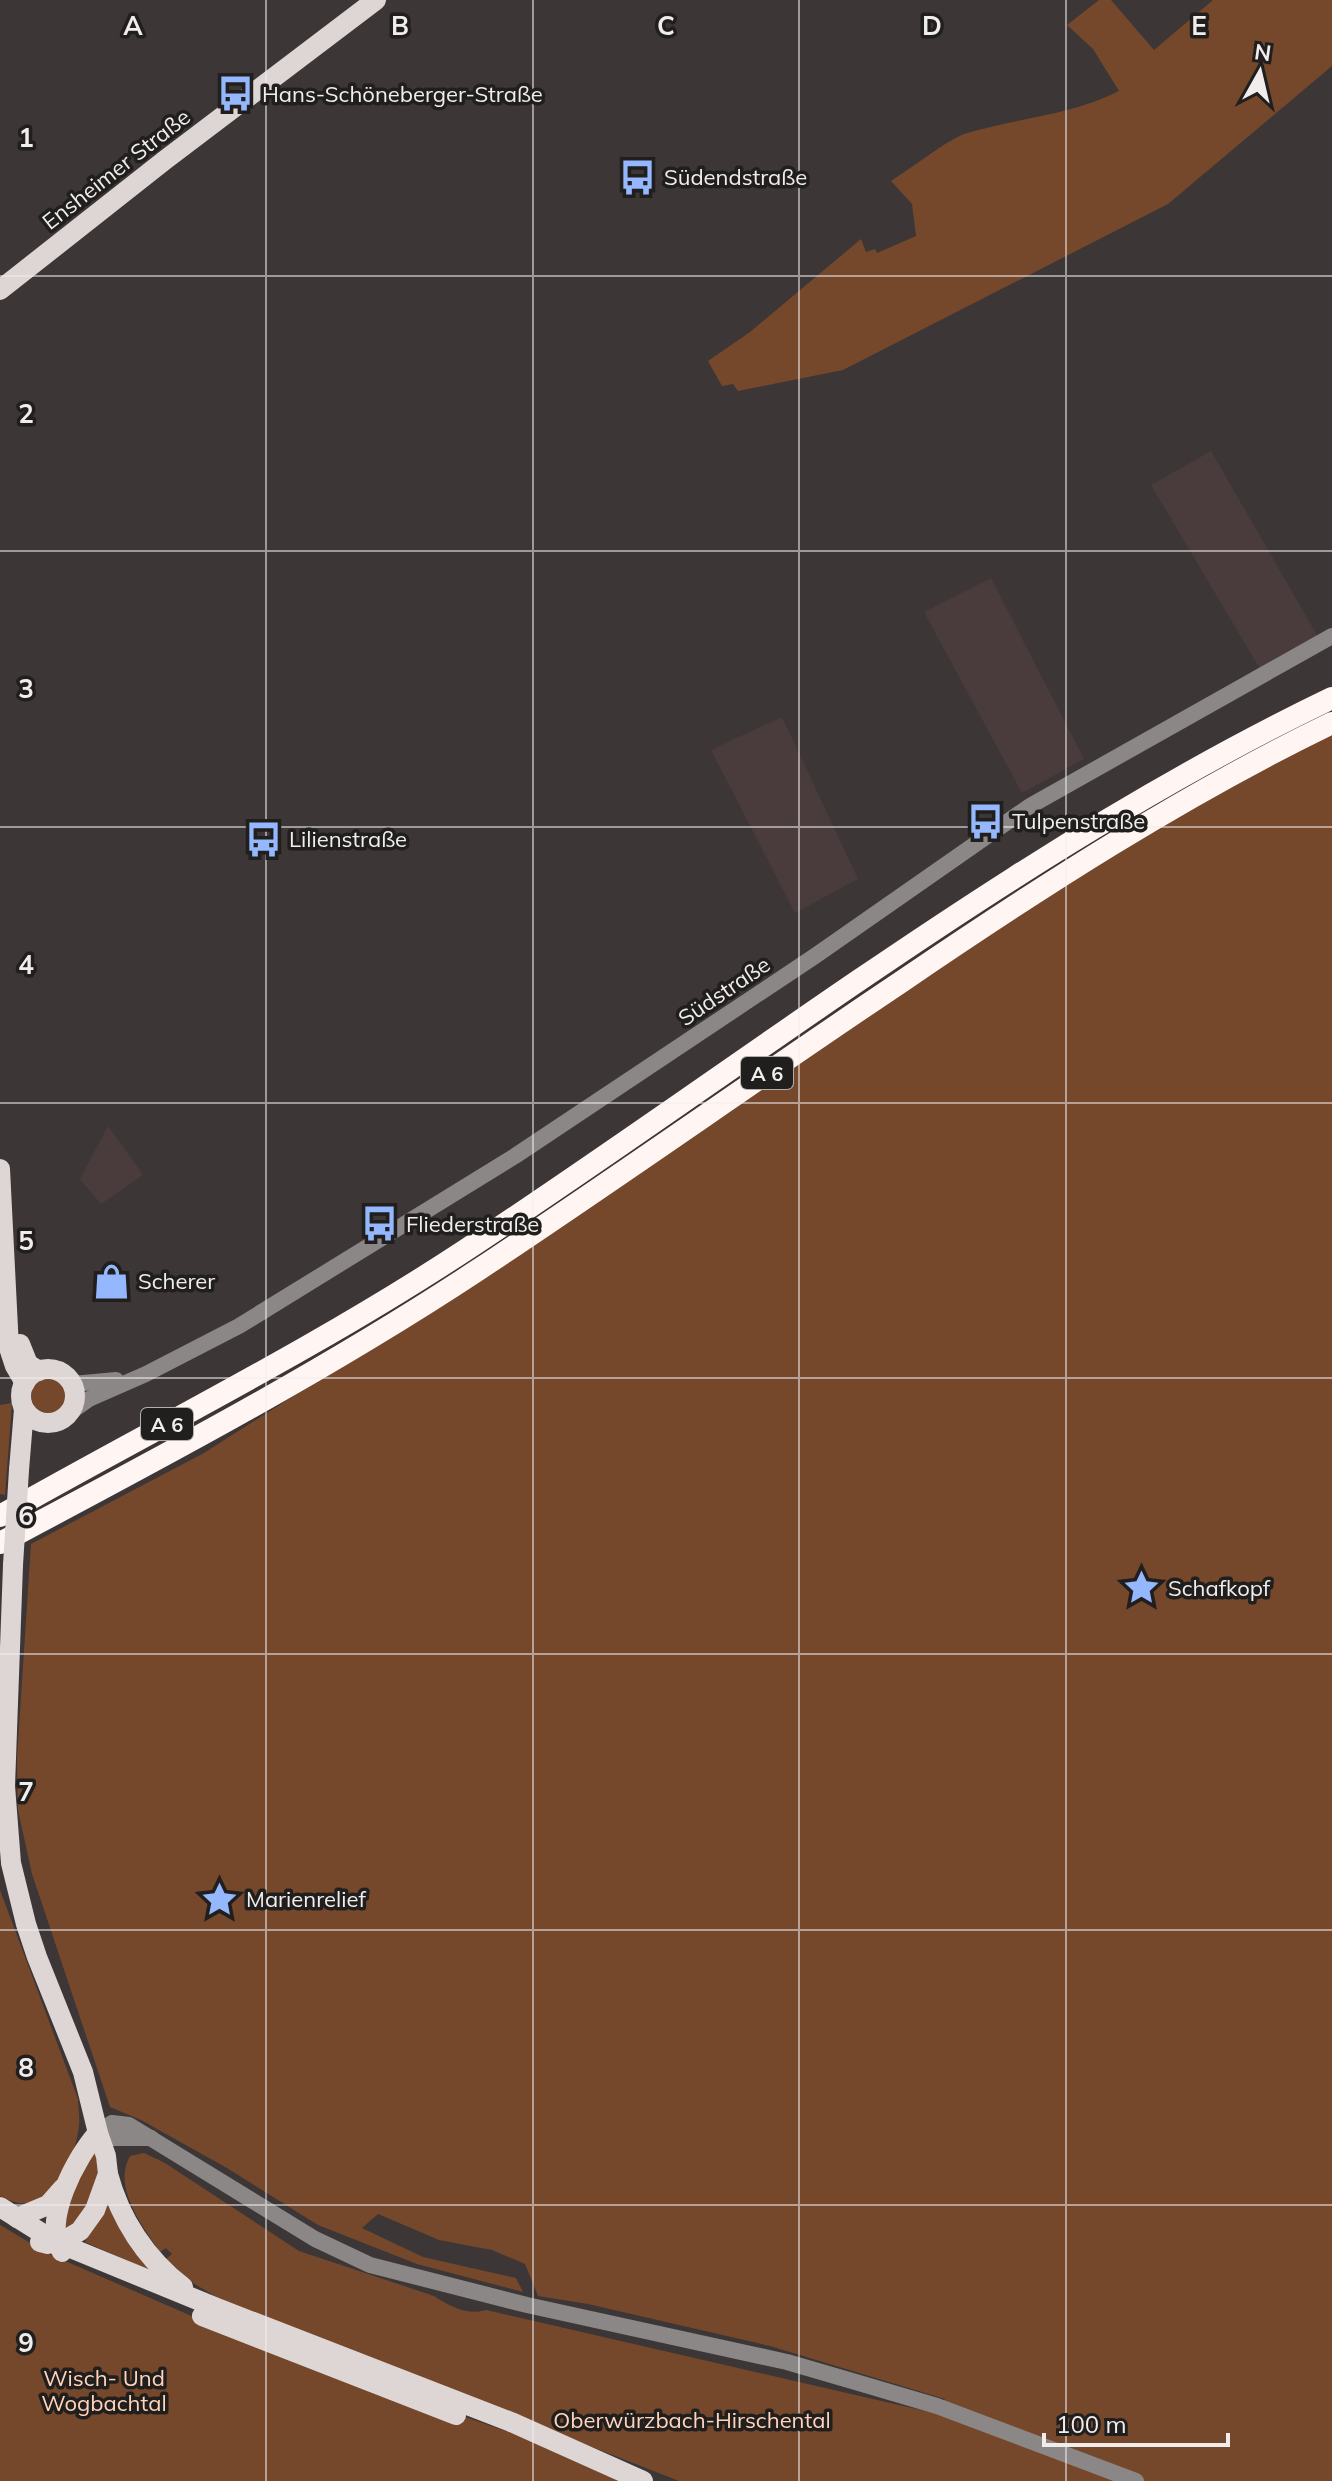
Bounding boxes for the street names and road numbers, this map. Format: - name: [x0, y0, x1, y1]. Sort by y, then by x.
- street label: Ensheimer Straße: [36, 102, 196, 236]
- street label: Südstraße: [673, 950, 775, 1032]
- road number: A 6: [741, 1057, 793, 1089]
- road number: A 6: [141, 1408, 193, 1440]

